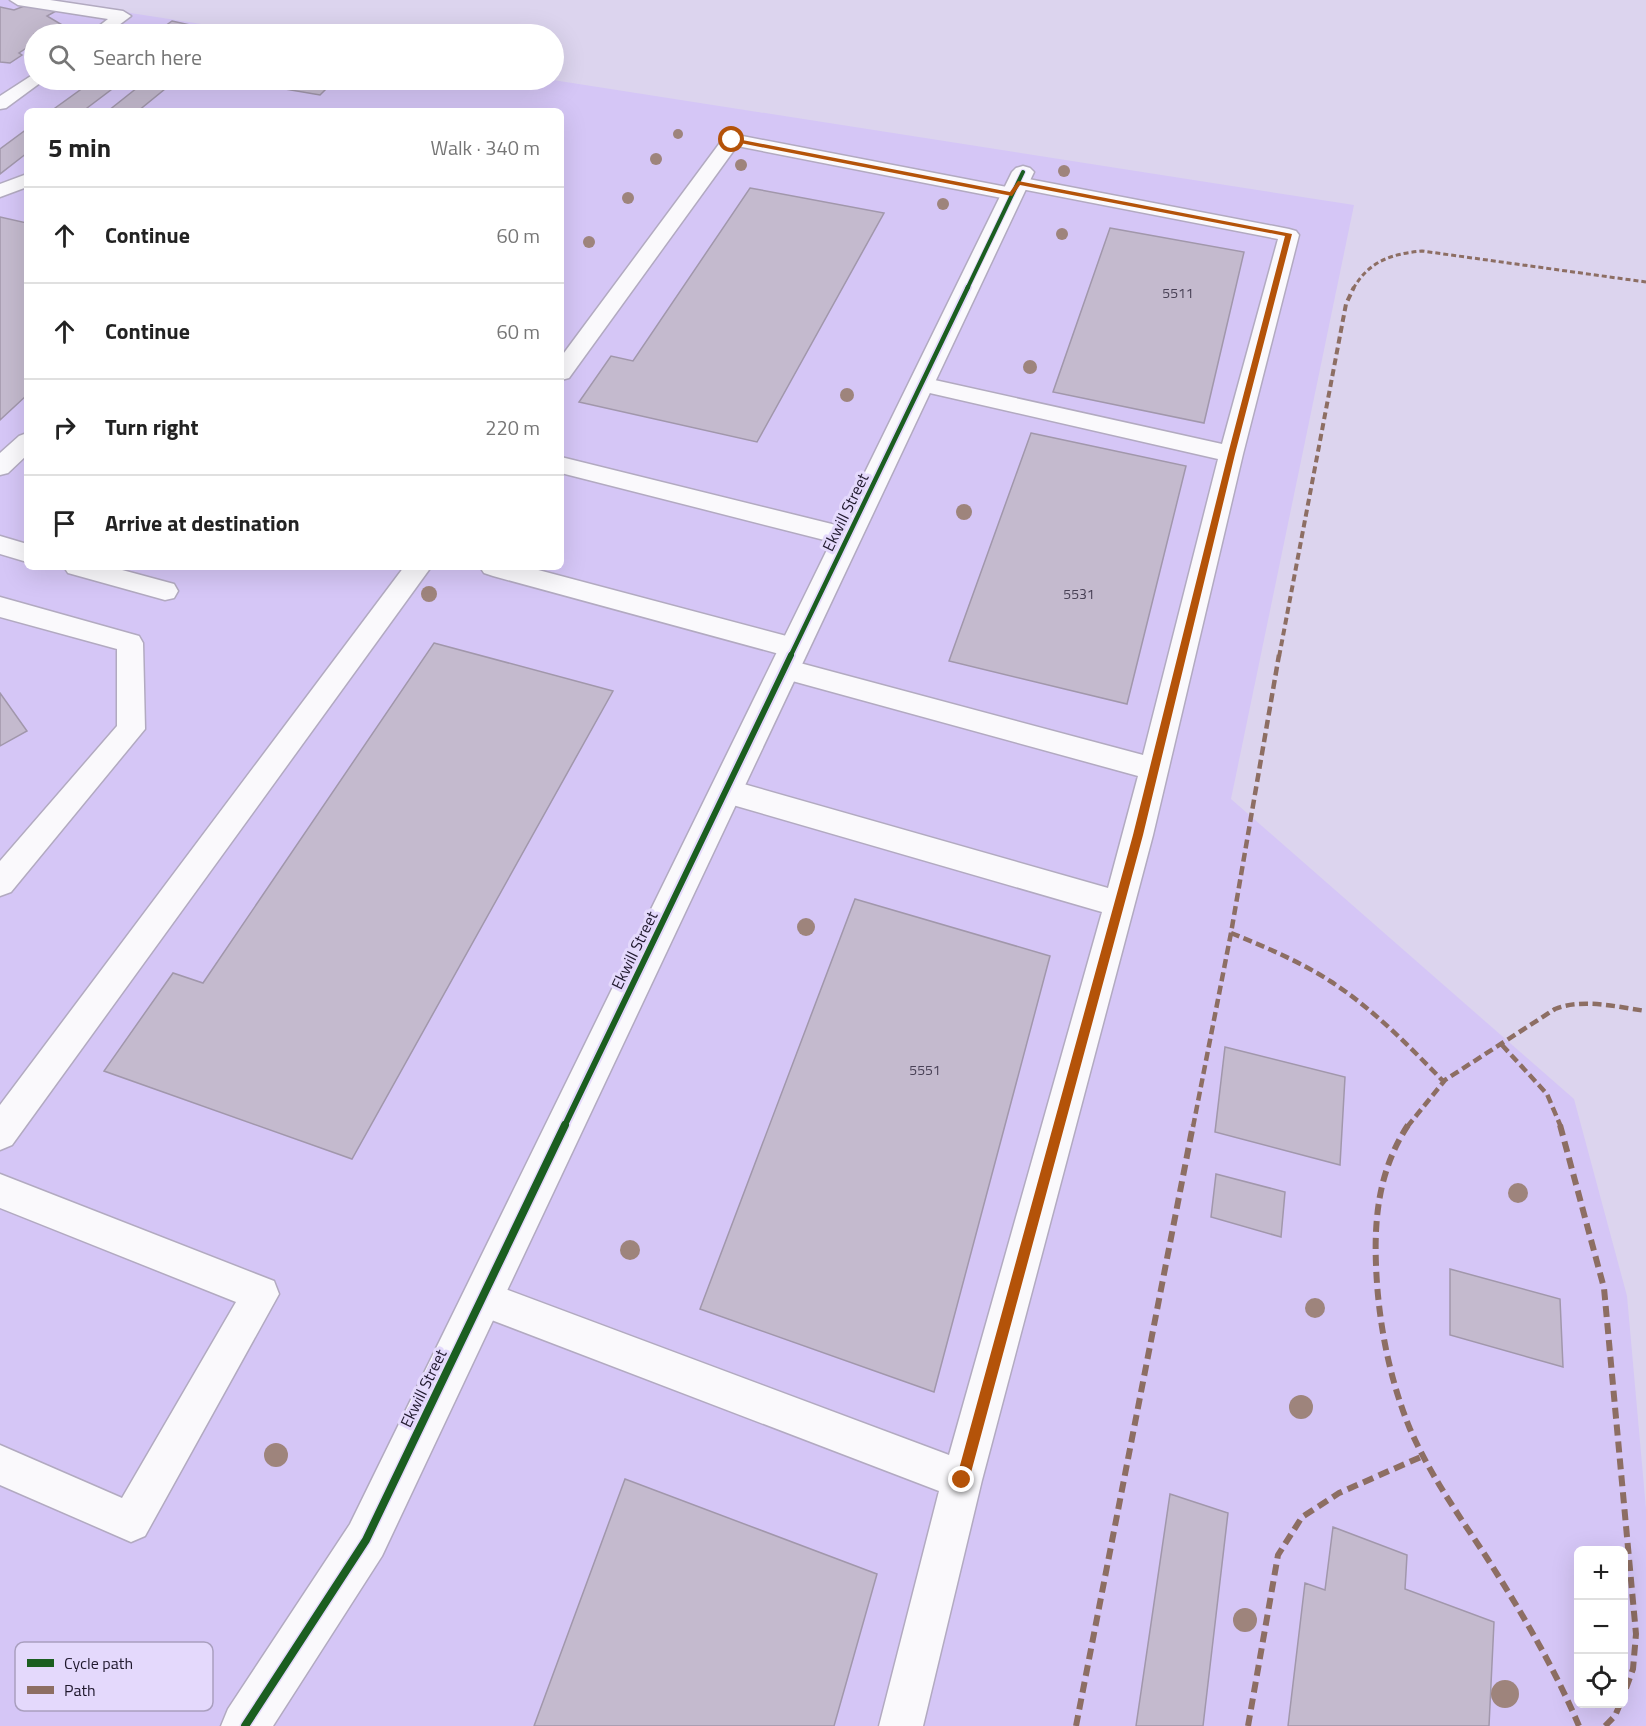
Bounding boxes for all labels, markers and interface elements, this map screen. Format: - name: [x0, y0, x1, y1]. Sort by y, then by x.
- search box: [24, 24, 564, 90]
- text: Search here: [93, 40, 202, 74]
- icon: search: [45, 41, 78, 74]
- route start: [718, 126, 744, 152]
- text: 5 min: [48, 128, 111, 167]
- text: Walk · 340 m: [431, 132, 540, 163]
- text: Continue: [105, 218, 190, 252]
- icon: ahead: [48, 219, 81, 252]
- text: 60 m: [496, 220, 540, 251]
- house number: 5511: [1162, 282, 1194, 303]
- text: Continue: [105, 314, 190, 348]
- icon: ahead: [48, 315, 81, 348]
- text: 60 m: [496, 316, 540, 347]
- text: Turn right: [105, 410, 199, 444]
- icon: right: [48, 411, 81, 444]
- text: 220 m: [485, 412, 540, 443]
- street label: Ekwill Street: [816, 468, 874, 555]
- text: Arrive at destination: [105, 506, 300, 540]
- icon: arrive: [48, 507, 81, 540]
- house number: 5531: [1063, 583, 1095, 604]
- street label: Ekwill Street: [605, 906, 663, 993]
- house number: 5551: [909, 1059, 941, 1080]
- street label: Ekwill Street: [394, 1344, 452, 1431]
- route end: [948, 1466, 974, 1492]
- map controls: [1574, 1546, 1628, 1708]
- button: +: [1574, 1546, 1628, 1600]
- button: −: [1574, 1600, 1628, 1654]
- legend: [15, 1642, 213, 1711]
- text: Cycle path: [64, 1651, 133, 1675]
- button: locate: [1574, 1654, 1628, 1708]
- text: Path: [64, 1678, 96, 1702]

